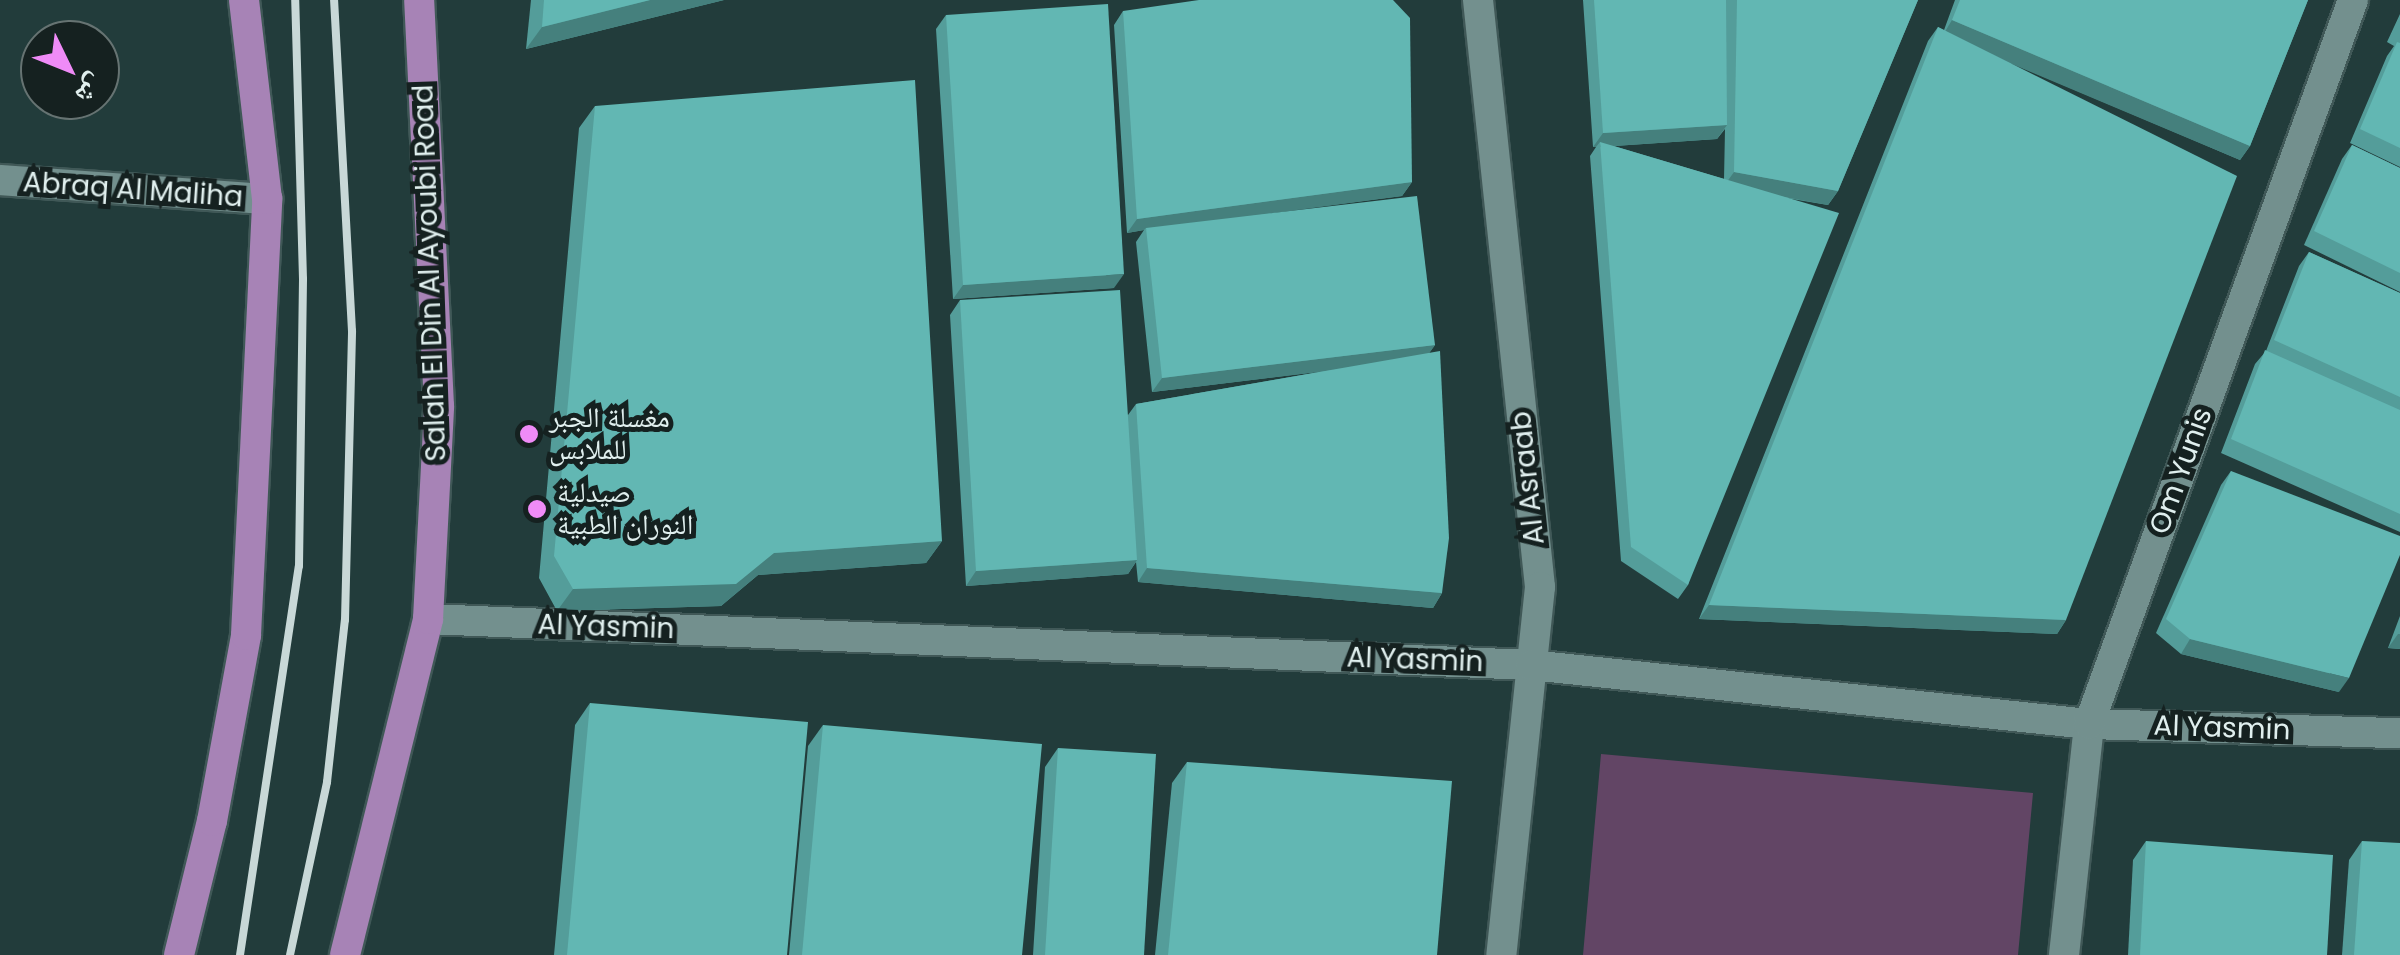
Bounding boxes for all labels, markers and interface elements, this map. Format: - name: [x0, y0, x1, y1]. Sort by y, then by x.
- north arrow: [20, 20, 120, 120]
- text: ش: [66, 65, 115, 114]
- street label: Salah El Din Al Ayoubi Road: [407, 84, 453, 462]
- street label: Abraq Al Maliha: [22, 166, 244, 214]
- place label: مغسلة الجبر للملابس: [549, 401, 670, 467]
- street label: Om Yunis: [2143, 403, 2219, 539]
- street label: Al Asraab: [1504, 410, 1552, 546]
- marker: مغسلة الجبر للملابس: [518, 423, 540, 445]
- place label: صيدلية النوران الطبية: [557, 476, 693, 542]
- marker: صيدلية النوران الطبية: [526, 498, 548, 520]
- street label: Al Yasmin: [537, 608, 675, 646]
- street label: Al Yasmin: [1346, 641, 1484, 679]
- street label: Al Yasmin: [2153, 709, 2291, 747]

